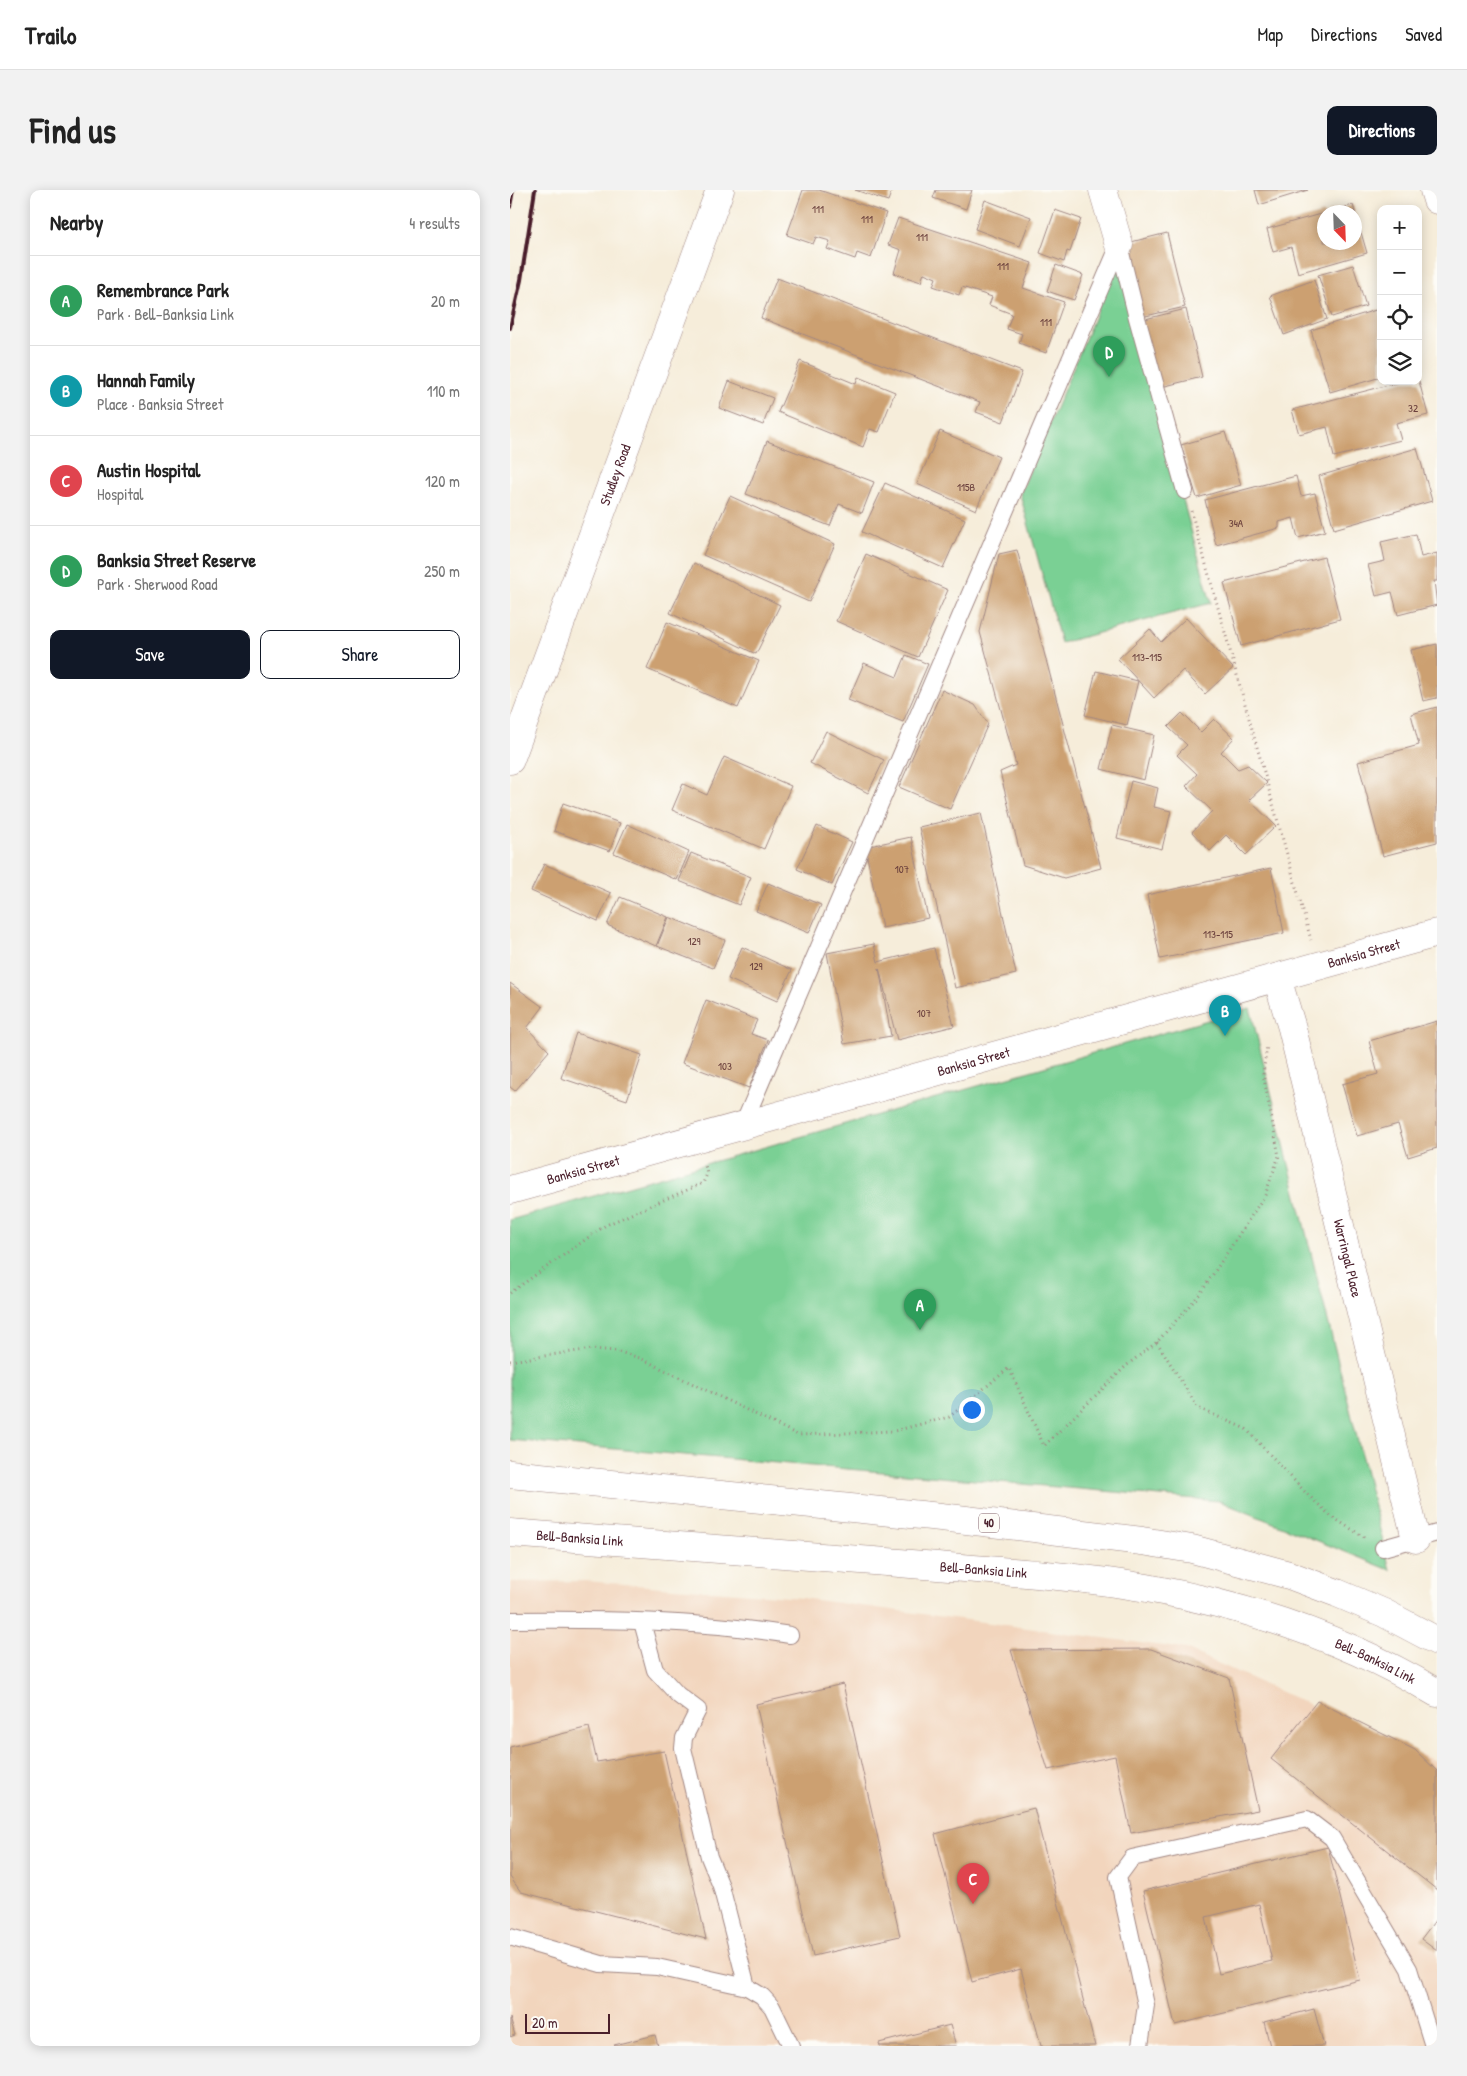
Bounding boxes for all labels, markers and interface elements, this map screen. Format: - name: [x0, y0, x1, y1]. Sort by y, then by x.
- text: Trailo: [25, 19, 76, 51]
- text: Map: [1258, 22, 1283, 47]
- text: Directions: [1311, 22, 1377, 47]
- text: Saved: [1405, 22, 1442, 47]
- button: Directions: [1327, 106, 1437, 155]
- text: Find us: [30, 107, 116, 154]
- house number: 111: [812, 202, 824, 216]
- north arrow: [1317, 205, 1362, 250]
- map controls: [1377, 205, 1422, 385]
- button: +: [1377, 205, 1422, 250]
- text: Nearby: [50, 208, 103, 237]
- text: 4 results: [409, 212, 460, 234]
- house number: 111: [861, 212, 873, 226]
- house number: 111: [916, 230, 928, 244]
- button: −: [1377, 250, 1422, 295]
- house number: 111: [997, 259, 1009, 273]
- text: Remembrance Park: [97, 277, 229, 303]
- text: A: [62, 290, 70, 312]
- text: 20 m: [431, 290, 460, 312]
- button: locate: [1377, 295, 1422, 340]
- text: Park · Bell–Banksia Link: [97, 303, 234, 325]
- house number: 111: [1040, 315, 1052, 329]
- pin: D: [1093, 336, 1125, 377]
- button: layers: [1377, 340, 1422, 385]
- text: Hannah Family: [97, 367, 195, 393]
- text: B: [62, 380, 70, 402]
- text: 110 m: [427, 380, 460, 402]
- text: Place · Banksia Street: [97, 393, 224, 415]
- house number: 32: [1408, 401, 1418, 415]
- street label: Studley Road: [595, 441, 635, 508]
- text: Austin Hospital: [97, 457, 200, 483]
- text: C: [62, 470, 70, 492]
- text: 120 m: [425, 470, 460, 492]
- house number: 115B: [957, 480, 976, 494]
- text: Hospital: [97, 483, 144, 505]
- house number: 34A: [1229, 516, 1244, 530]
- text: Banksia Street Reserve: [97, 547, 256, 573]
- text: D: [62, 560, 70, 582]
- text: 250 m: [424, 560, 460, 582]
- text: Park · Sherwood Road: [97, 573, 217, 595]
- button: Save: [50, 630, 250, 679]
- button: Share: [260, 630, 460, 679]
- house number: 113-115: [1132, 650, 1162, 664]
- house number: 107: [895, 862, 909, 876]
- house number: 113-115: [1203, 927, 1233, 941]
- house number: 129: [687, 934, 701, 948]
- street label: Banksia Street: [1325, 934, 1402, 972]
- house number: 129: [749, 959, 763, 973]
- pin: B: [1209, 995, 1241, 1036]
- house number: 107: [917, 1006, 931, 1020]
- street label: Banksia Street: [935, 1042, 1012, 1080]
- house number: 103: [718, 1059, 732, 1073]
- street label: Banksia Street: [545, 1150, 622, 1188]
- street label: Warringal Place: [1330, 1217, 1367, 1300]
- pin: A: [904, 1289, 936, 1330]
- your location: [959, 1397, 985, 1423]
- road number: 40: [979, 1514, 999, 1532]
- street label: Bell–Banksia Link: [536, 1525, 624, 1550]
- street label: Bell–Banksia Link: [939, 1556, 1028, 1582]
- street label: Bell–Banksia Link: [1332, 1633, 1419, 1688]
- pin: C: [957, 1863, 989, 1904]
- scale bar: [525, 2011, 610, 2034]
- text: 20 m: [532, 2013, 558, 2032]

